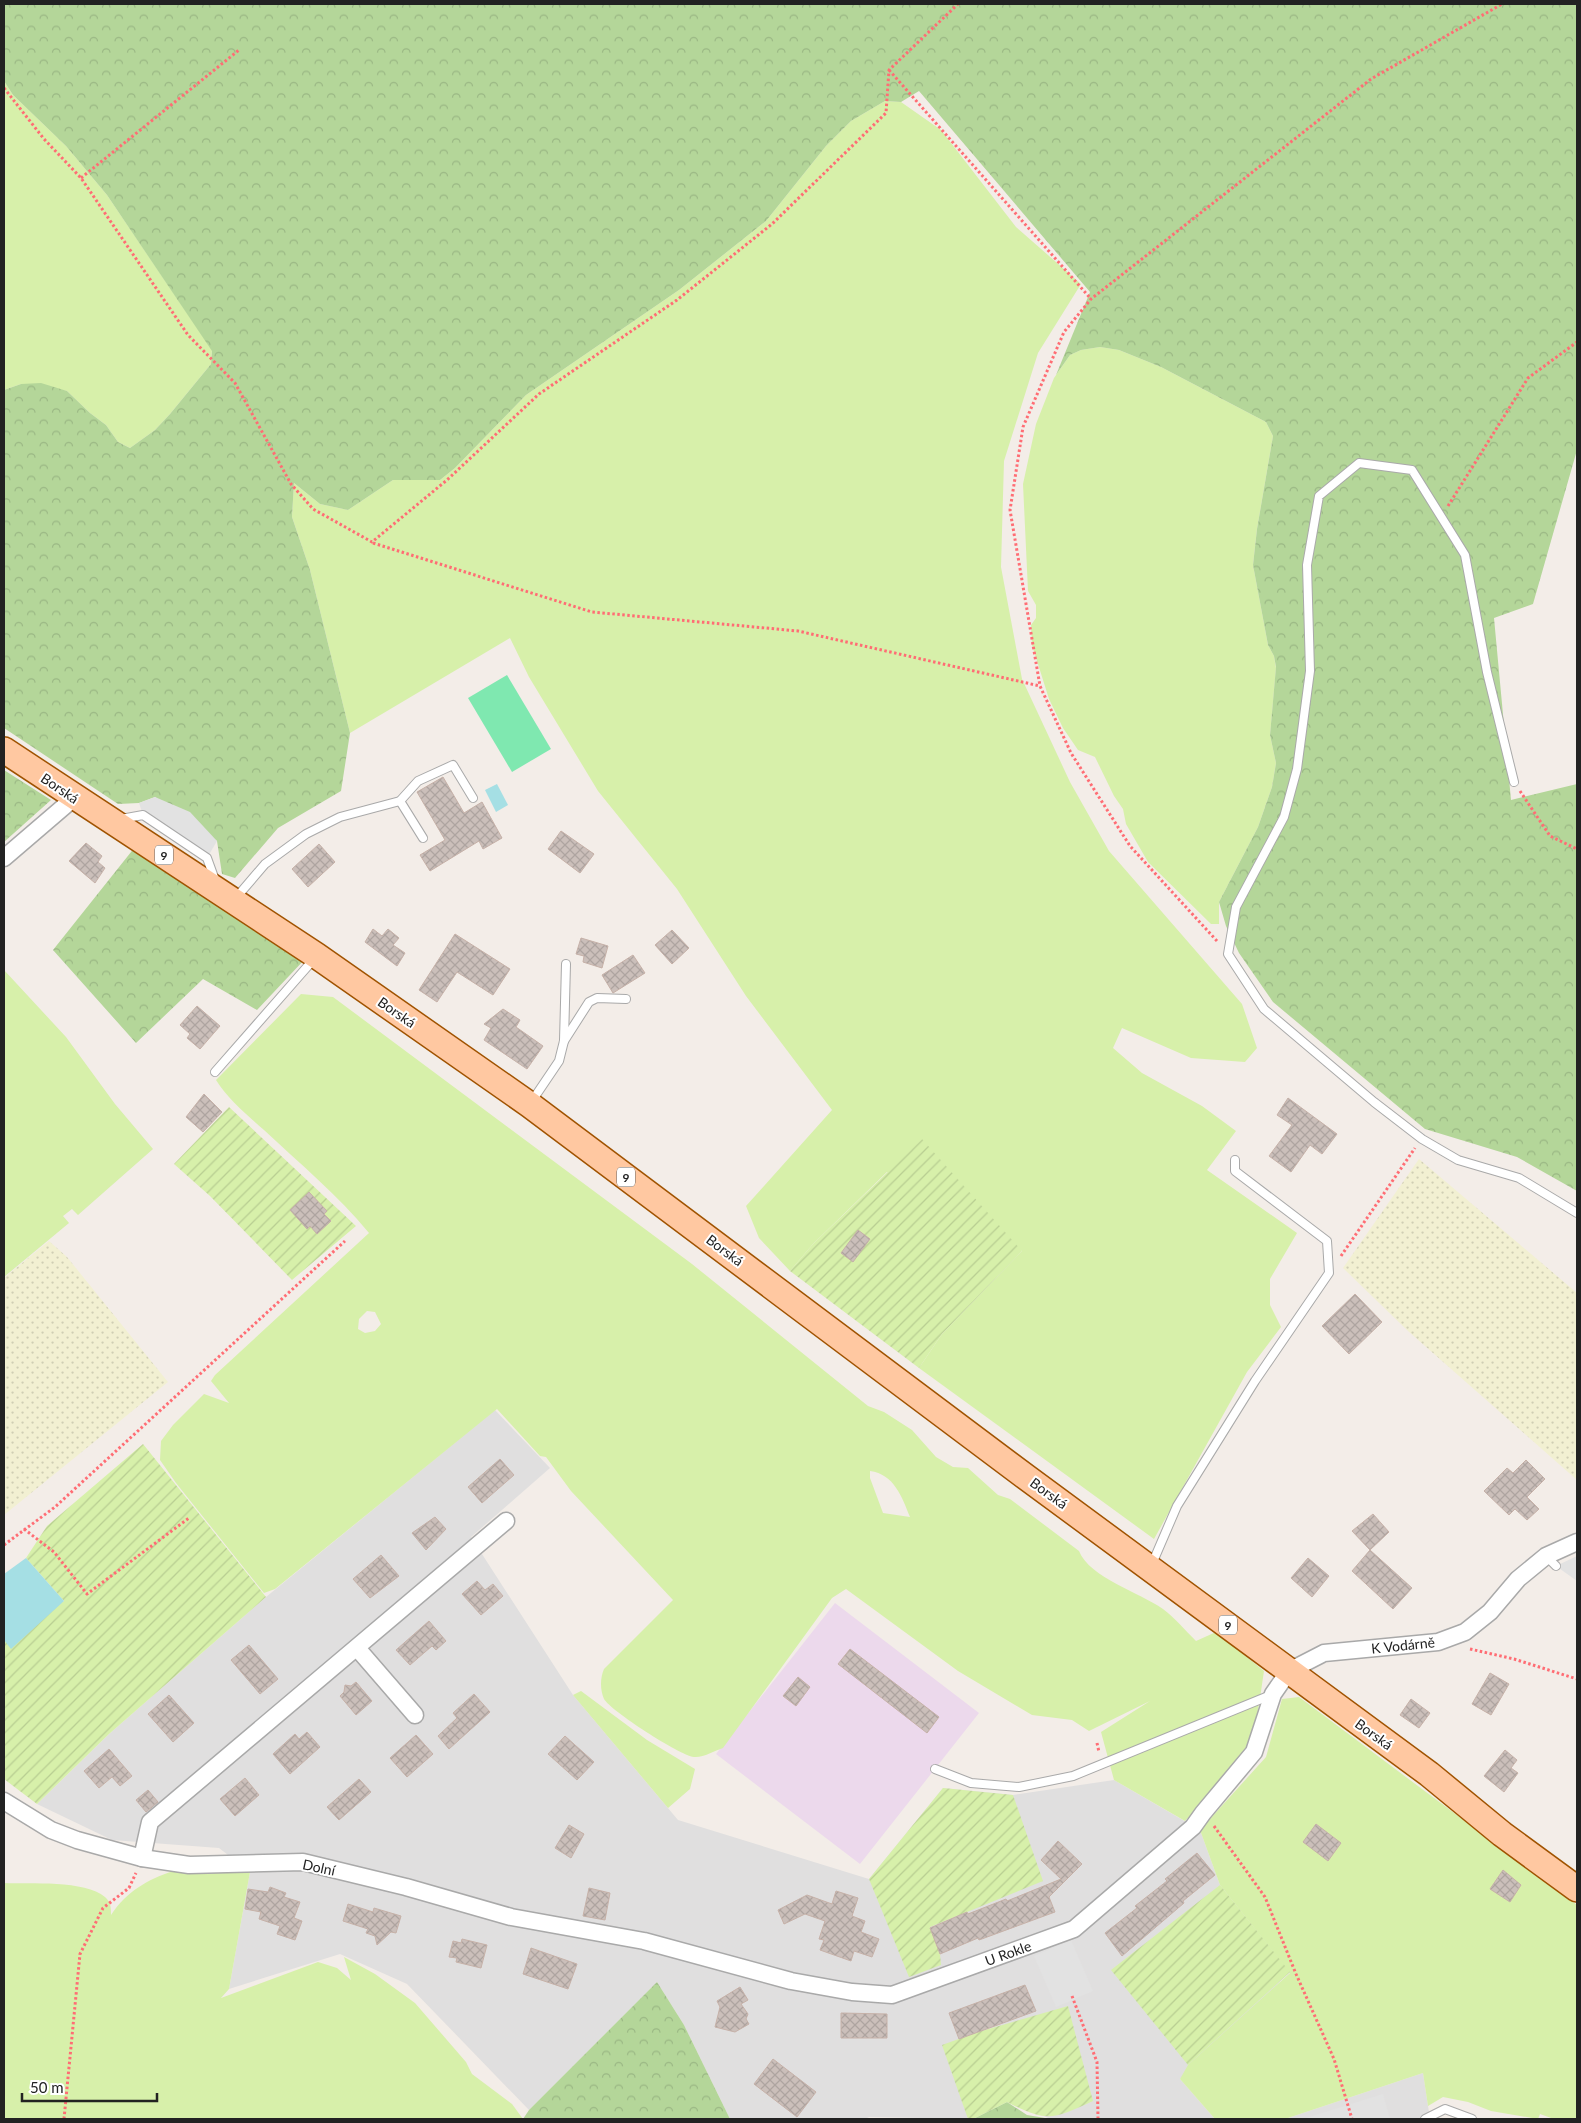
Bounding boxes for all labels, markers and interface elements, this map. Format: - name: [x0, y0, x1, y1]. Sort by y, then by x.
- street label: Borská: [38, 769, 82, 807]
- road number: 9: [155, 846, 173, 864]
- street label: Borská: [375, 993, 419, 1031]
- road number: 9: [617, 1168, 635, 1186]
- street label: Borská: [703, 1231, 747, 1269]
- street label: Borská: [1027, 1474, 1071, 1512]
- road number: 9: [1219, 1616, 1237, 1634]
- street label: K Vodárně: [1370, 1633, 1436, 1657]
- street label: Borská: [1352, 1715, 1396, 1753]
- street label: Dolní: [301, 1855, 338, 1879]
- street label: U Rokle: [983, 1937, 1033, 1969]
- scale bar: [22, 2070, 158, 2102]
- text: 50 m: [30, 2078, 64, 2096]

